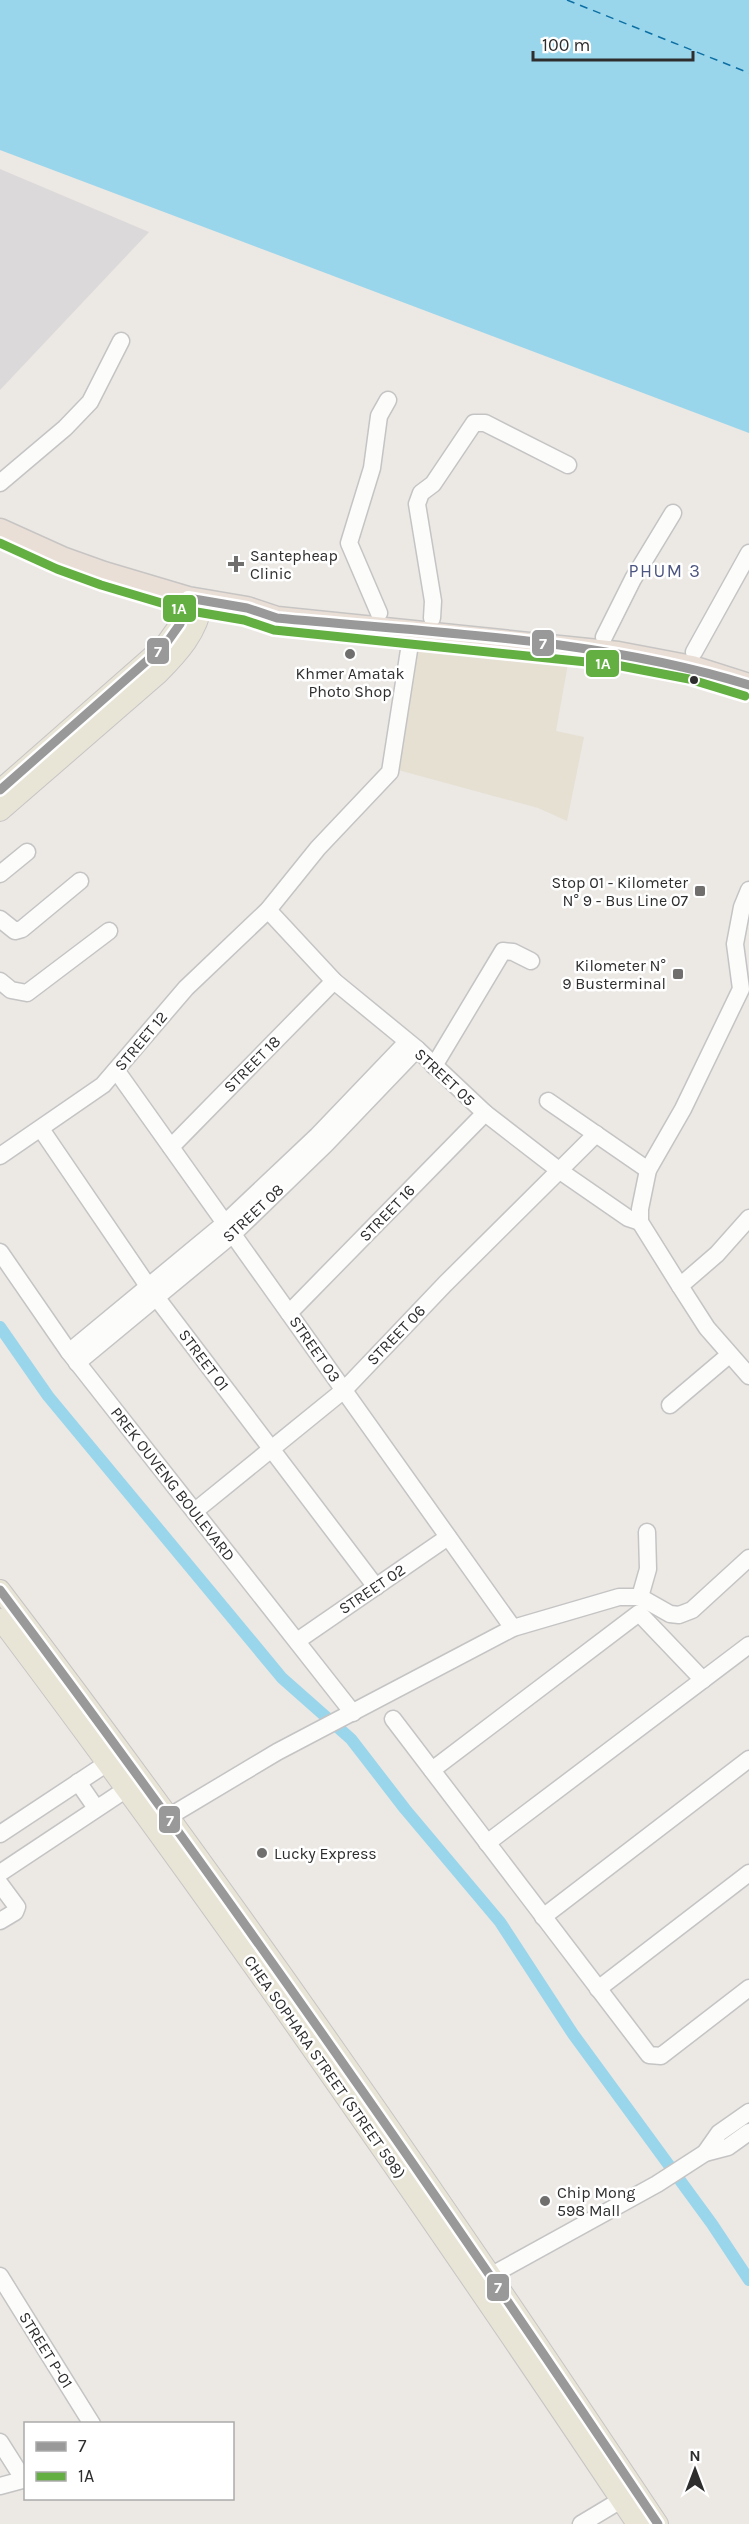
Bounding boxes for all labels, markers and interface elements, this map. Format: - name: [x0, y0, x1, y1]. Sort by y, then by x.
- scale bar: [533, 24, 694, 62]
- text: 100 m: [542, 34, 590, 56]
- place label: Santepheap Clinic: [250, 546, 338, 583]
- marker: Santepheap Clinic: [227, 555, 245, 573]
- district label: PHUM 3: [629, 560, 701, 582]
- line badge: 1A: [162, 594, 197, 623]
- text: 1A: [171, 599, 187, 618]
- line badge: 7: [531, 629, 555, 657]
- text: 7: [539, 634, 547, 653]
- line badge: 7: [146, 637, 170, 665]
- text: 7: [154, 642, 162, 661]
- marker: Khmer Amatak Photo Shop: [343, 647, 357, 661]
- line badge: 1A: [585, 649, 620, 678]
- text: 1A: [595, 654, 611, 673]
- place label: Khmer Amatak Photo Shop: [296, 664, 404, 701]
- unlabelled marker: [688, 674, 700, 686]
- place label: Stop 01 - Kilometer N° 9 - Bus Line 07: [552, 873, 688, 910]
- marker: Stop 01 - Kilometer N° 9 - Bus Line 07: [693, 884, 707, 898]
- place label: Kilometer N° 9 Busterminal: [562, 956, 666, 993]
- marker: Kilometer N° 9 Busterminal: [671, 967, 685, 981]
- street label: STREET 12: [111, 1007, 171, 1075]
- street label: STREET 18: [220, 1032, 284, 1096]
- street label: STREET 05: [411, 1044, 479, 1110]
- street label: STREET 08: [219, 1180, 287, 1246]
- street label: STREET 16: [355, 1181, 419, 1245]
- street label: STREET 06: [363, 1301, 429, 1369]
- street label: STREET 03: [285, 1312, 345, 1386]
- street label: STREET 01: [175, 1326, 233, 1394]
- street label: PREK OUVENG BOULEVARD: [107, 1403, 239, 1565]
- street label: STREET 02: [335, 1560, 409, 1618]
- line badge: 7: [158, 1805, 181, 1834]
- text: 7: [166, 1811, 174, 1830]
- place label: Lucky Express: [274, 1844, 377, 1863]
- marker: Lucky Express: [255, 1846, 269, 1860]
- street label: CHEA SOPHARA STREET (STREET 598): [240, 1952, 410, 2182]
- place label: Chip Mong 598 Mall: [557, 2183, 635, 2220]
- marker: Chip Mong 598 Mall: [538, 2194, 552, 2208]
- line badge: 7: [486, 2273, 510, 2302]
- text: 7: [494, 2278, 502, 2297]
- street label: STREET P-01: [15, 2308, 77, 2392]
- legend: [24, 2422, 234, 2500]
- text: 7: [78, 2435, 87, 2457]
- north arrow: [665, 2440, 725, 2500]
- text: N: [689, 2446, 701, 2465]
- text: 1A: [78, 2465, 94, 2487]

